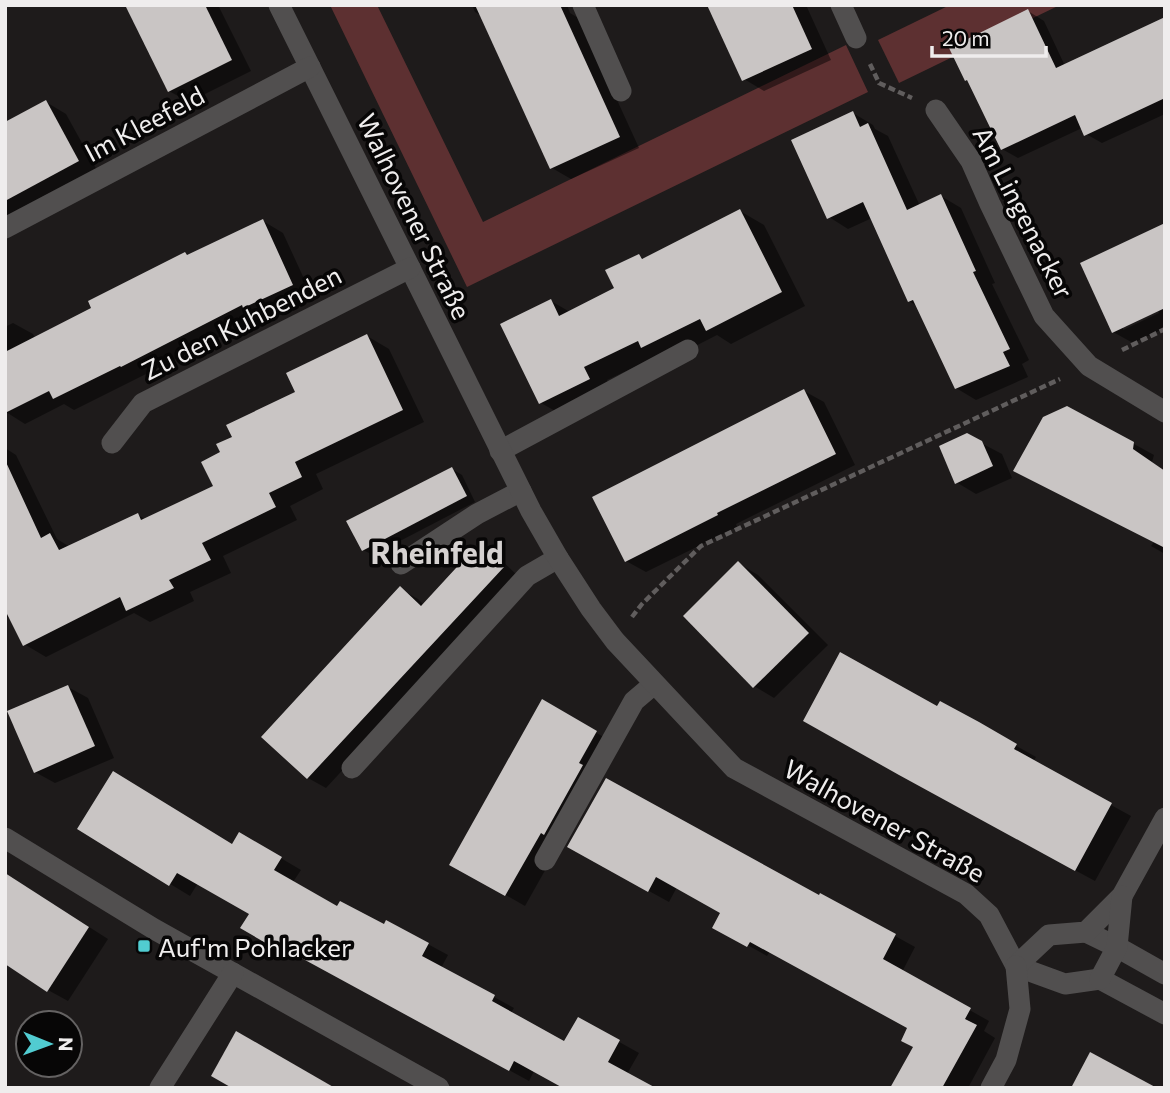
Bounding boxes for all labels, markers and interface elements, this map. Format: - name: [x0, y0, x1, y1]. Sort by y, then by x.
- scale bar: [932, 14, 1046, 58]
- text: 20 m: [942, 25, 990, 50]
- street label: Im Kleefeld: [79, 79, 209, 167]
- street label: Walhovener Straße: [352, 108, 478, 324]
- street label: Am Lingenacker: [967, 121, 1081, 303]
- street label: Zu den Kuhbenden: [136, 258, 346, 386]
- district label: Rheinfeld: [371, 533, 503, 570]
- street label: Walhovener Straße: [779, 752, 991, 888]
- place label: Auf'm Pohlacker: [158, 931, 351, 962]
- marker: Auf'm Pohlacker: [136, 938, 152, 954]
- north arrow: [14, 1009, 84, 1079]
- text: N: [55, 1037, 78, 1052]

